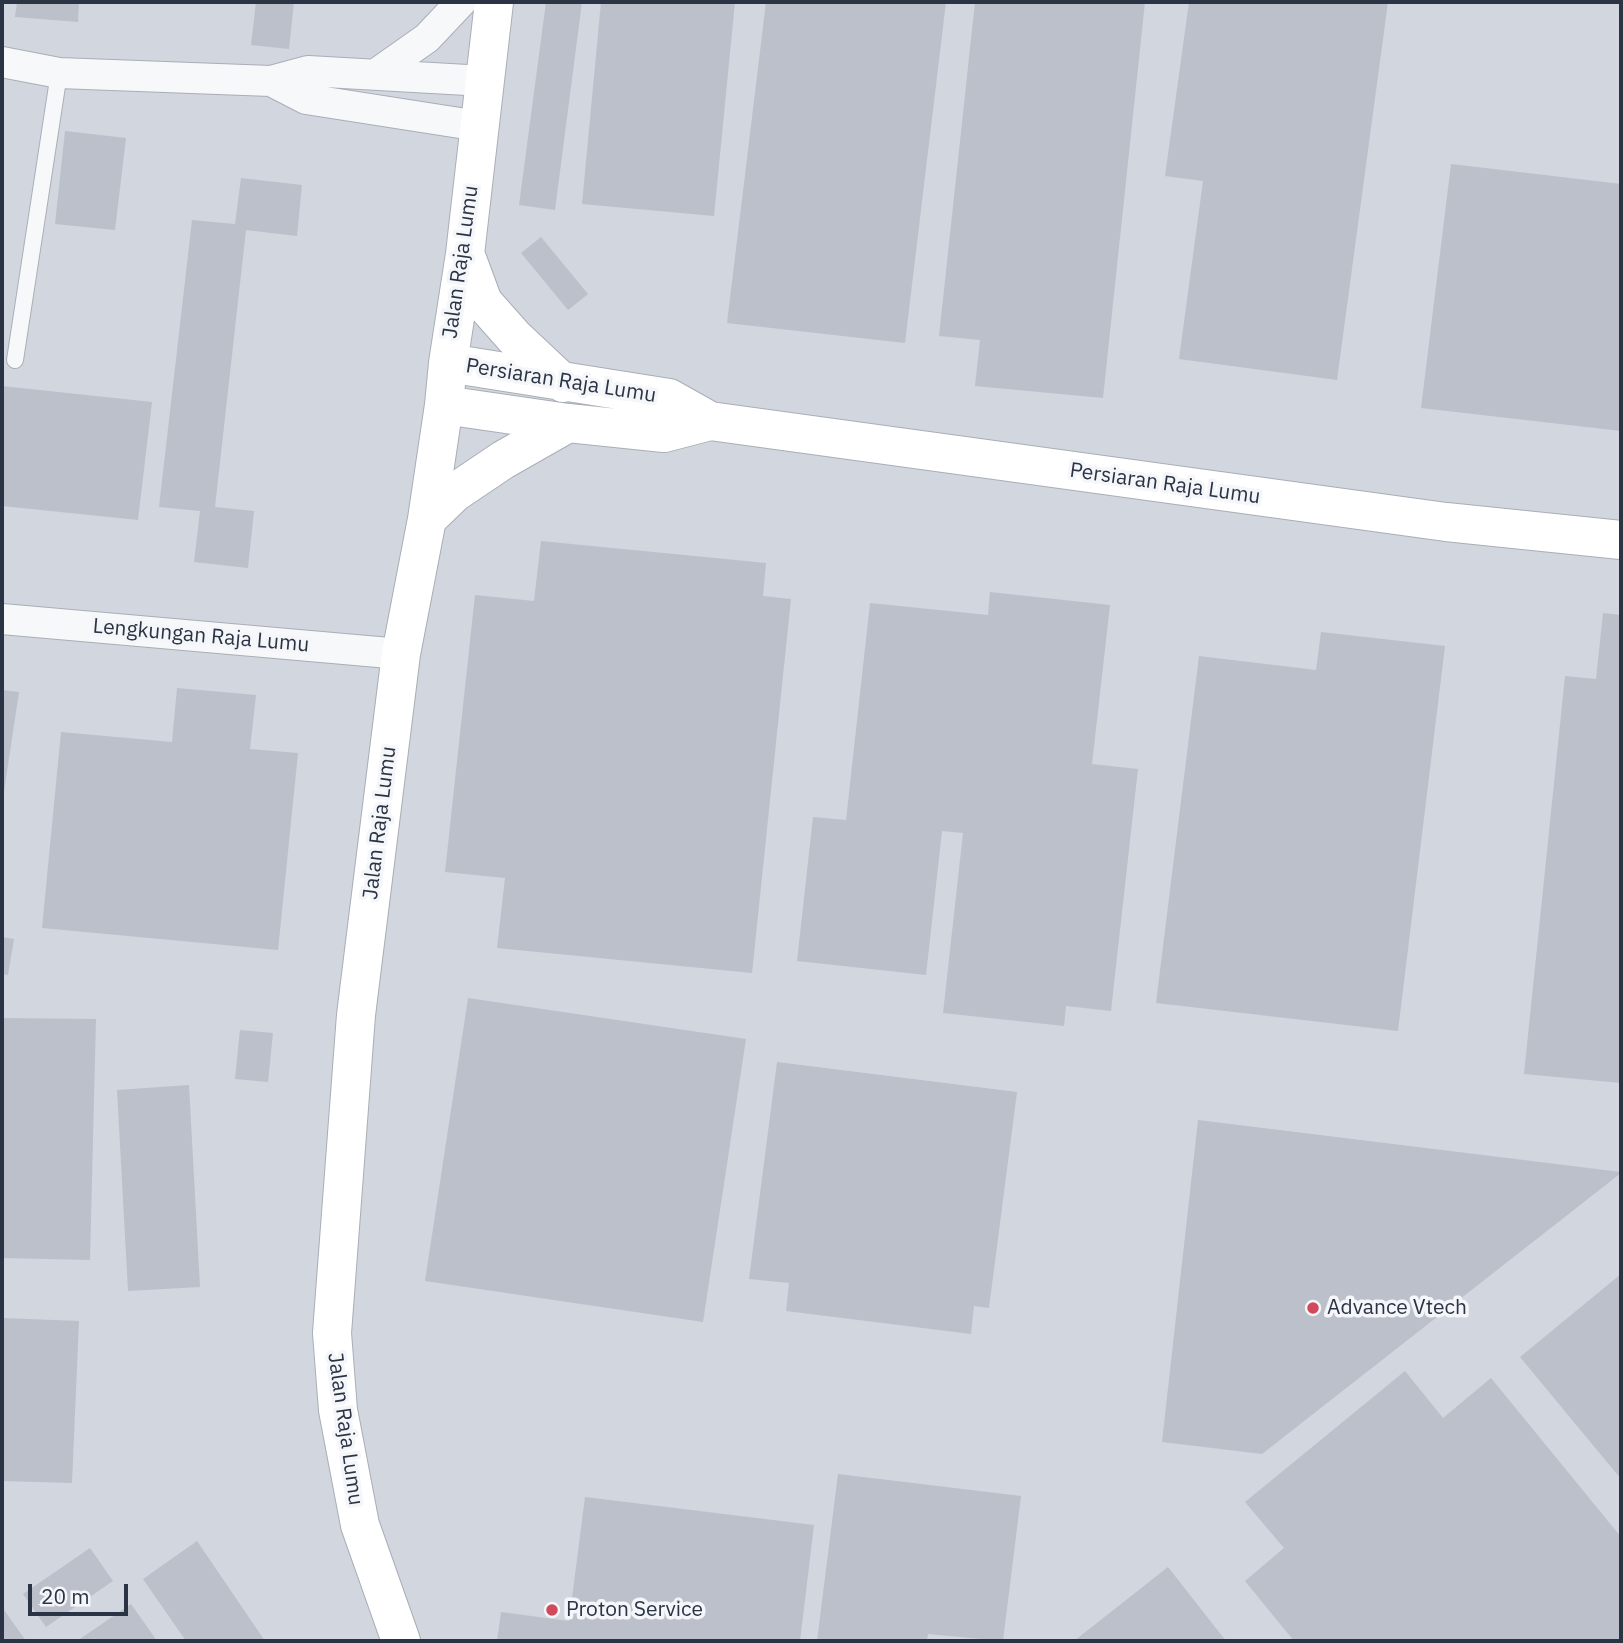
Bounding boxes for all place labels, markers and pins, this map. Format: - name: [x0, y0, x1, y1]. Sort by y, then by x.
- place label: Advance Vtech: [1327, 1295, 1467, 1321]
- marker: Advance Vtech: [1305, 1300, 1321, 1316]
- place label: Proton Service: [566, 1597, 703, 1623]
- marker: Proton Service: [544, 1602, 560, 1618]

